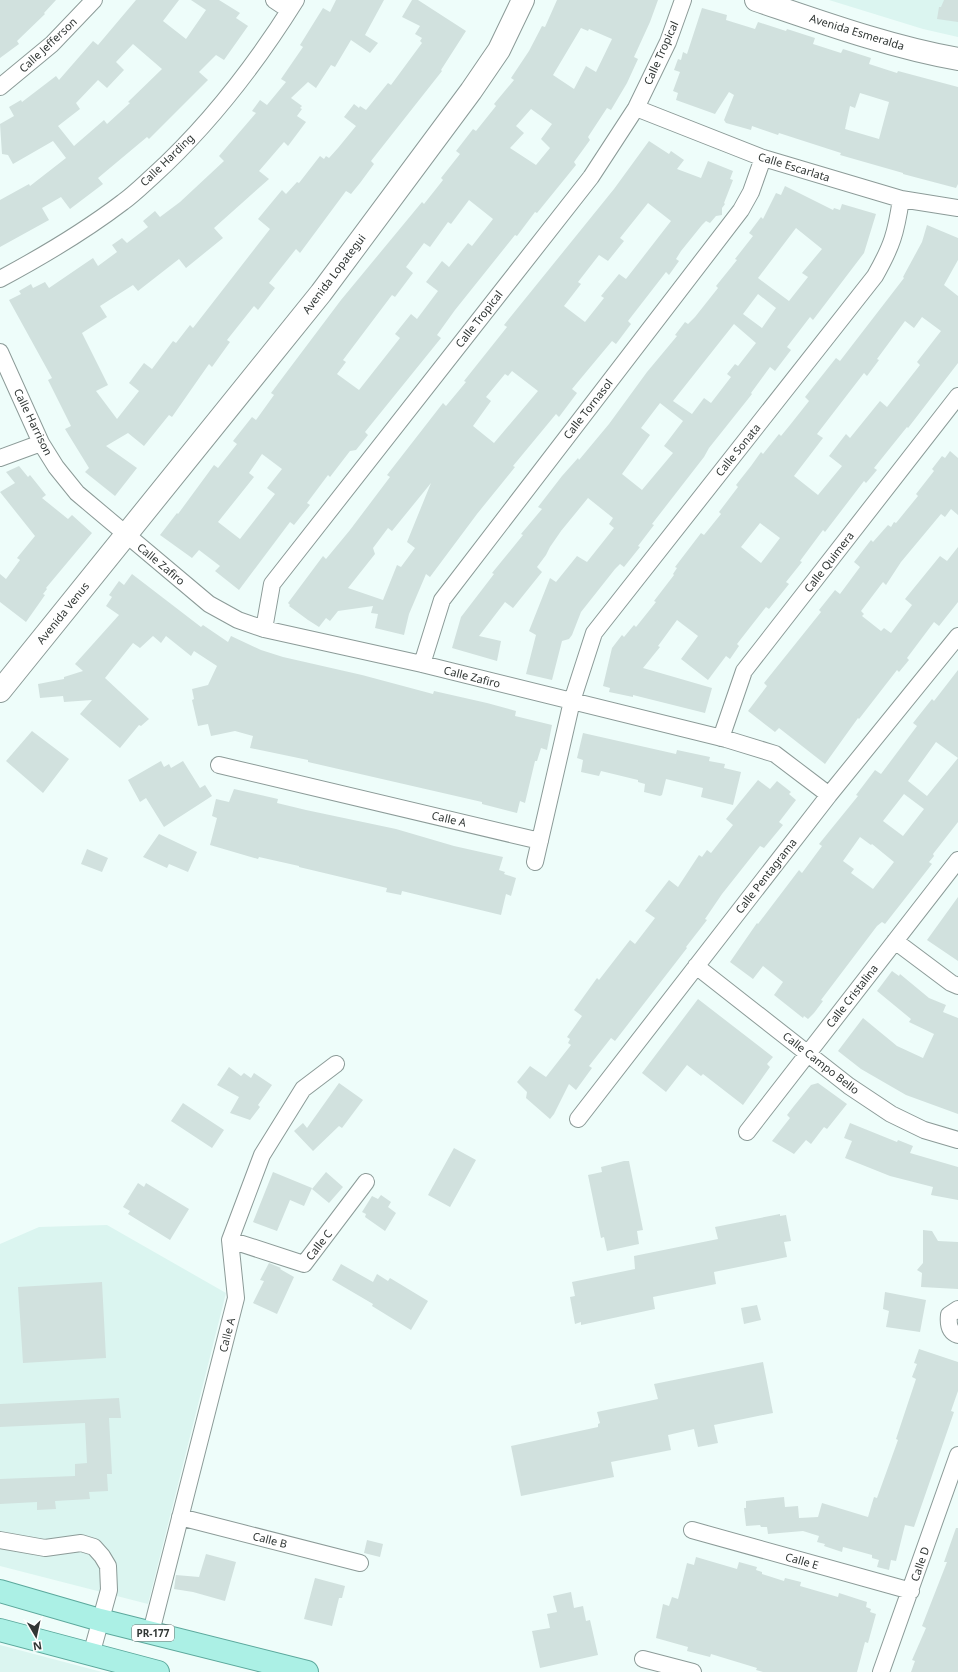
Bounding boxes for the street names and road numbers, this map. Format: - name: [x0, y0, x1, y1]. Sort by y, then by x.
- street label: Avenida Esmeralda: [808, 10, 906, 53]
- street label: Calle Jefferson: [15, 14, 80, 75]
- street label: Calle Tropical: [640, 19, 681, 87]
- street label: Calle Harding: [136, 130, 197, 189]
- street label: Calle Escarlata: [756, 148, 832, 185]
- street label: Avenida Lopategui: [299, 231, 369, 317]
- street label: Calle Tropical: [452, 287, 506, 350]
- street label: Calle Tornasol: [559, 376, 616, 442]
- street label: Calle Harrison: [11, 386, 56, 458]
- street label: Calle Sonata: [712, 420, 763, 479]
- street label: Calle Quimera: [800, 528, 857, 595]
- street label: Calle Zafiro: [134, 539, 189, 588]
- street label: Avenida Venus: [33, 579, 92, 647]
- street label: Calle Zafiro: [442, 662, 502, 691]
- street label: Calle A: [430, 807, 469, 830]
- street label: Calle Pentagrama: [732, 835, 800, 916]
- street label: Calle Cristalina: [822, 961, 881, 1030]
- street label: Calle Campo Bello: [780, 1028, 863, 1097]
- street label: Calle C: [302, 1226, 335, 1263]
- street label: Calle A: [215, 1315, 238, 1354]
- street label: Calle B: [251, 1528, 289, 1551]
- street label: Calle D: [907, 1544, 932, 1583]
- street label: Calle E: [784, 1549, 821, 1572]
- road number: PR-177: [132, 1625, 174, 1641]

